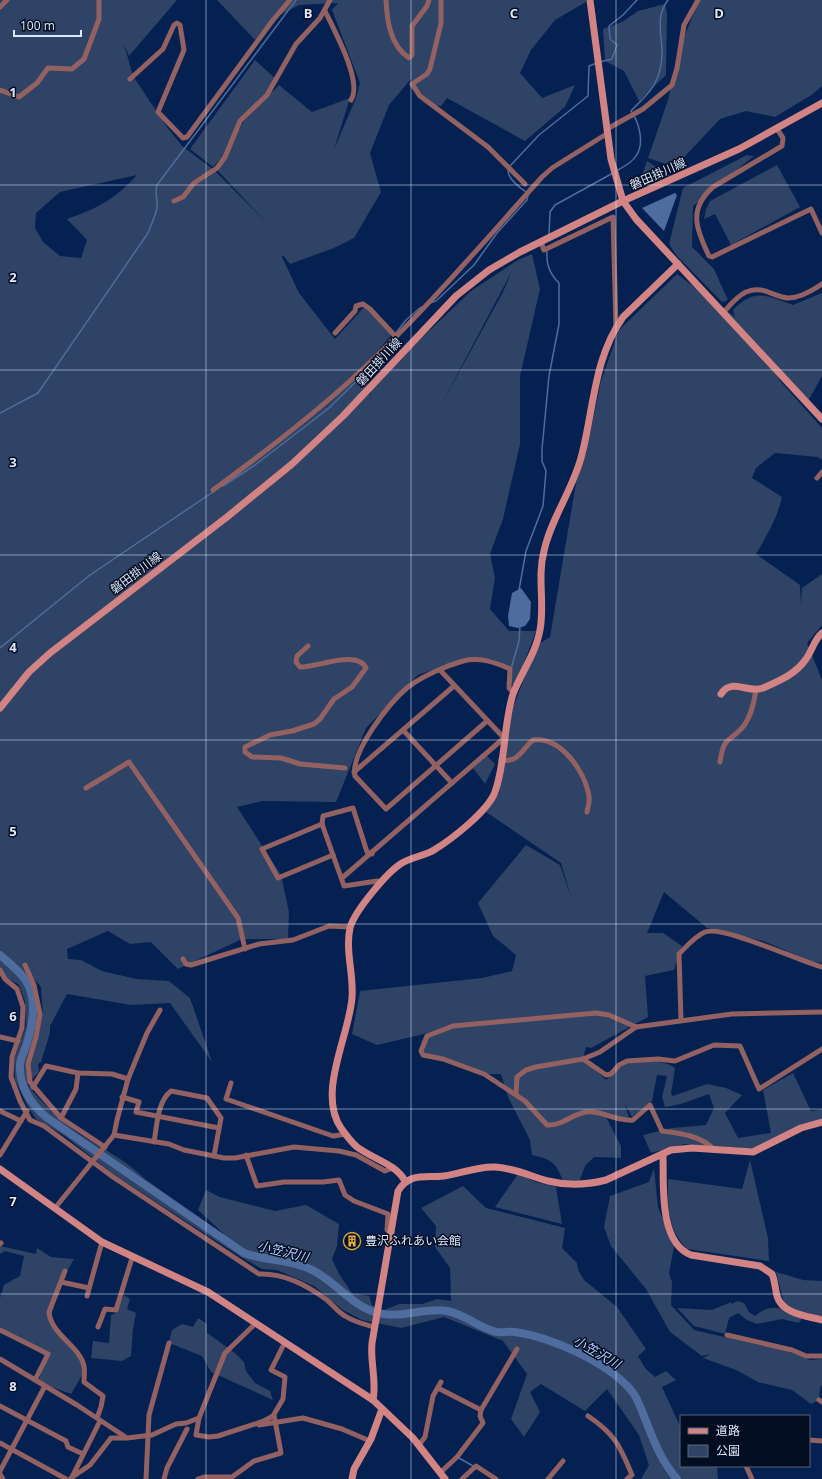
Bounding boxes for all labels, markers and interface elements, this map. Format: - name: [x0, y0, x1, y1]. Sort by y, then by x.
- text: B: [304, 4, 313, 22]
- text: C: [510, 4, 518, 22]
- text: D: [714, 4, 724, 22]
- scale bar: [14, 12, 81, 38]
- text: 100 m: [20, 17, 55, 34]
- text: 1: [9, 83, 17, 101]
- street label: 磐田掛川線: [627, 154, 689, 194]
- text: 2: [9, 268, 17, 286]
- street label: 磐田掛川線: [352, 334, 405, 389]
- text: 3: [9, 453, 17, 471]
- street label: 磐田掛川線: [107, 548, 165, 597]
- text: 4: [9, 638, 17, 656]
- text: 5: [9, 822, 17, 840]
- text: 6: [9, 1007, 17, 1025]
- text: 7: [9, 1192, 17, 1210]
- building icon: 豊沢ふれあい会館: [342, 1231, 362, 1251]
- place label: 豊沢ふれあい会館: [365, 1232, 461, 1249]
- water label: 小笠沢川: [256, 1236, 312, 1267]
- water label: 小笠沢川: [570, 1331, 626, 1374]
- text: 8: [9, 1377, 17, 1395]
- legend: [680, 1415, 810, 1467]
- text: 道路: [716, 1422, 740, 1439]
- text: 公園: [716, 1442, 740, 1459]

